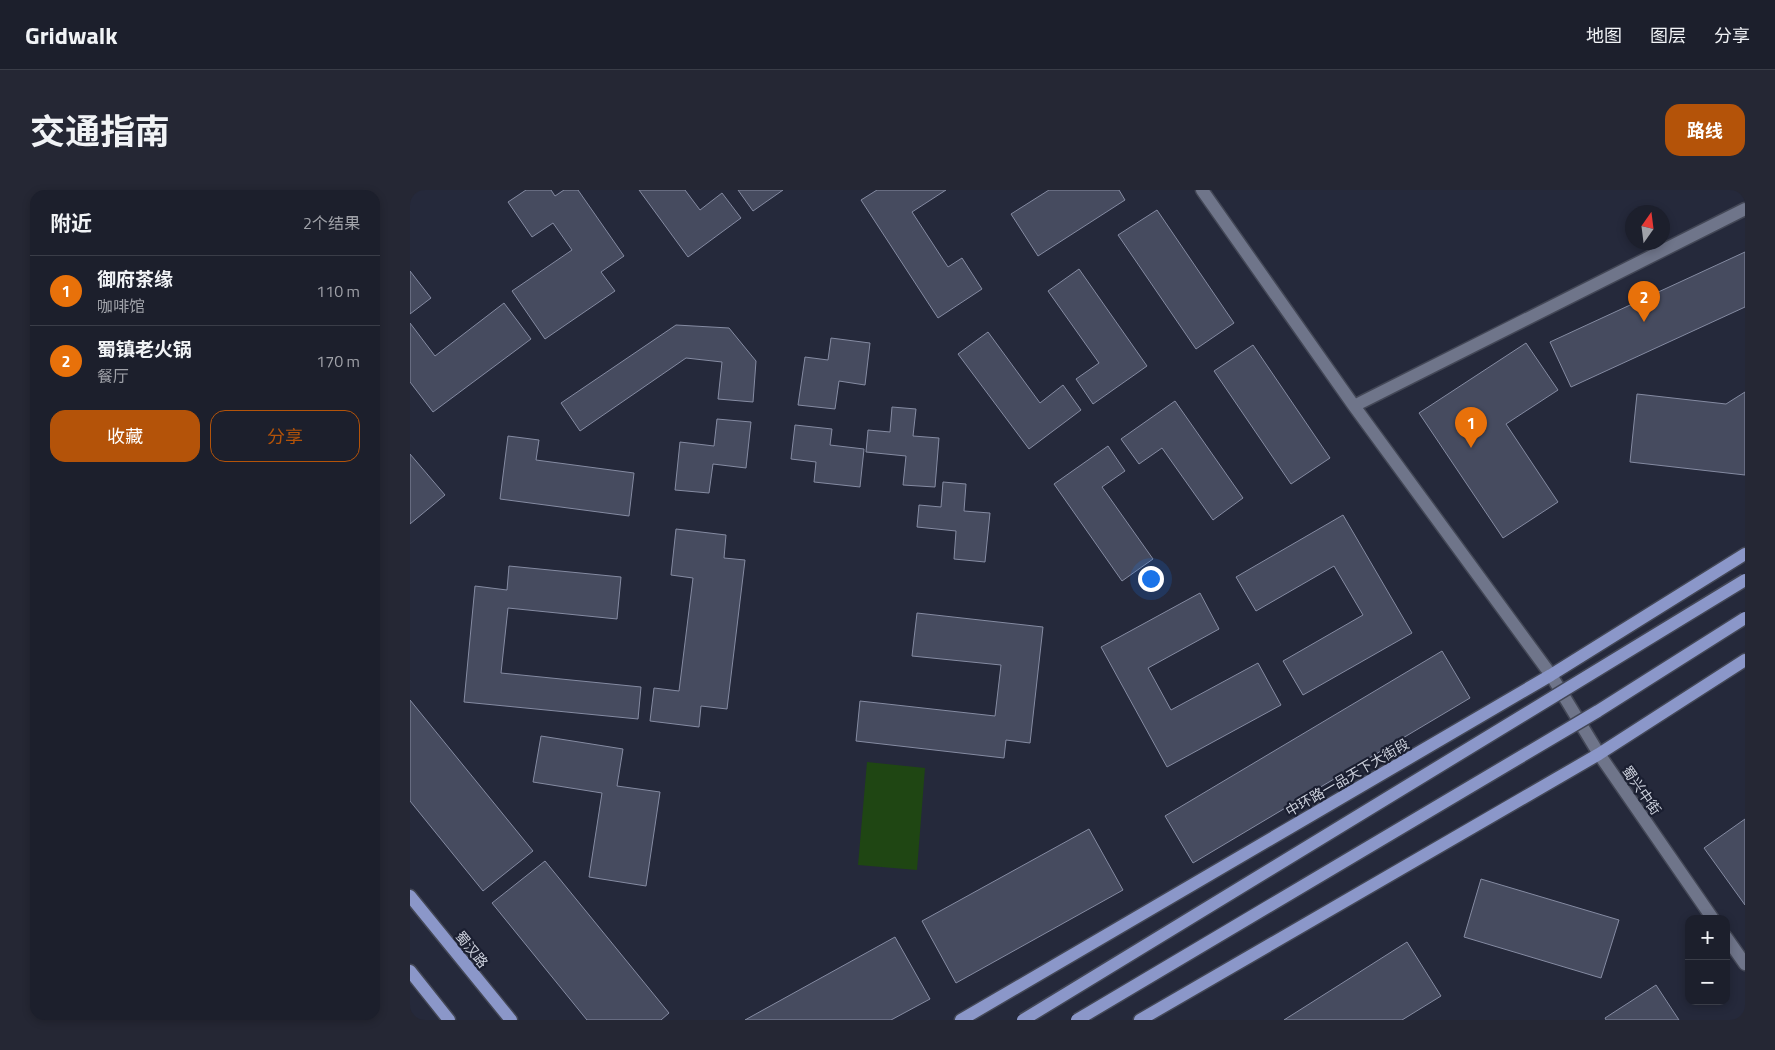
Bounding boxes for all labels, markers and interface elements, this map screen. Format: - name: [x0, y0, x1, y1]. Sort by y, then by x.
- text: Gridwalk: [25, 17, 118, 53]
- text: 地图: [1586, 22, 1622, 49]
- text: 图层: [1650, 22, 1686, 49]
- text: 分享: [1714, 22, 1750, 49]
- text: 交通指南: [30, 104, 170, 158]
- button: 路线: [1665, 104, 1745, 156]
- north arrow: [1625, 205, 1670, 250]
- text: 附近: [50, 207, 92, 239]
- text: 2个结果: [303, 211, 360, 235]
- text: 御府茶缘: [97, 264, 173, 293]
- text: 1: [62, 279, 70, 303]
- text: 110 m: [316, 279, 360, 303]
- pin: 2: [1628, 281, 1660, 322]
- text: 咖啡馆: [97, 294, 145, 318]
- text: 蜀镇老火锅: [97, 334, 192, 363]
- text: 2: [62, 349, 70, 373]
- text: 170 m: [316, 349, 360, 373]
- text: 餐厅: [97, 364, 129, 388]
- pin: 1: [1455, 407, 1487, 448]
- button: 收藏: [50, 410, 200, 462]
- button: 分享: [210, 410, 360, 462]
- your location: [1138, 566, 1164, 592]
- street label: 中环路一品天下大街段: [1281, 733, 1413, 821]
- street label: 蜀兴中街: [1617, 761, 1667, 819]
- map controls: [1685, 915, 1730, 1005]
- button: +: [1685, 915, 1730, 960]
- street label: 蜀汉路: [451, 926, 493, 972]
- button: −: [1685, 960, 1730, 1005]

